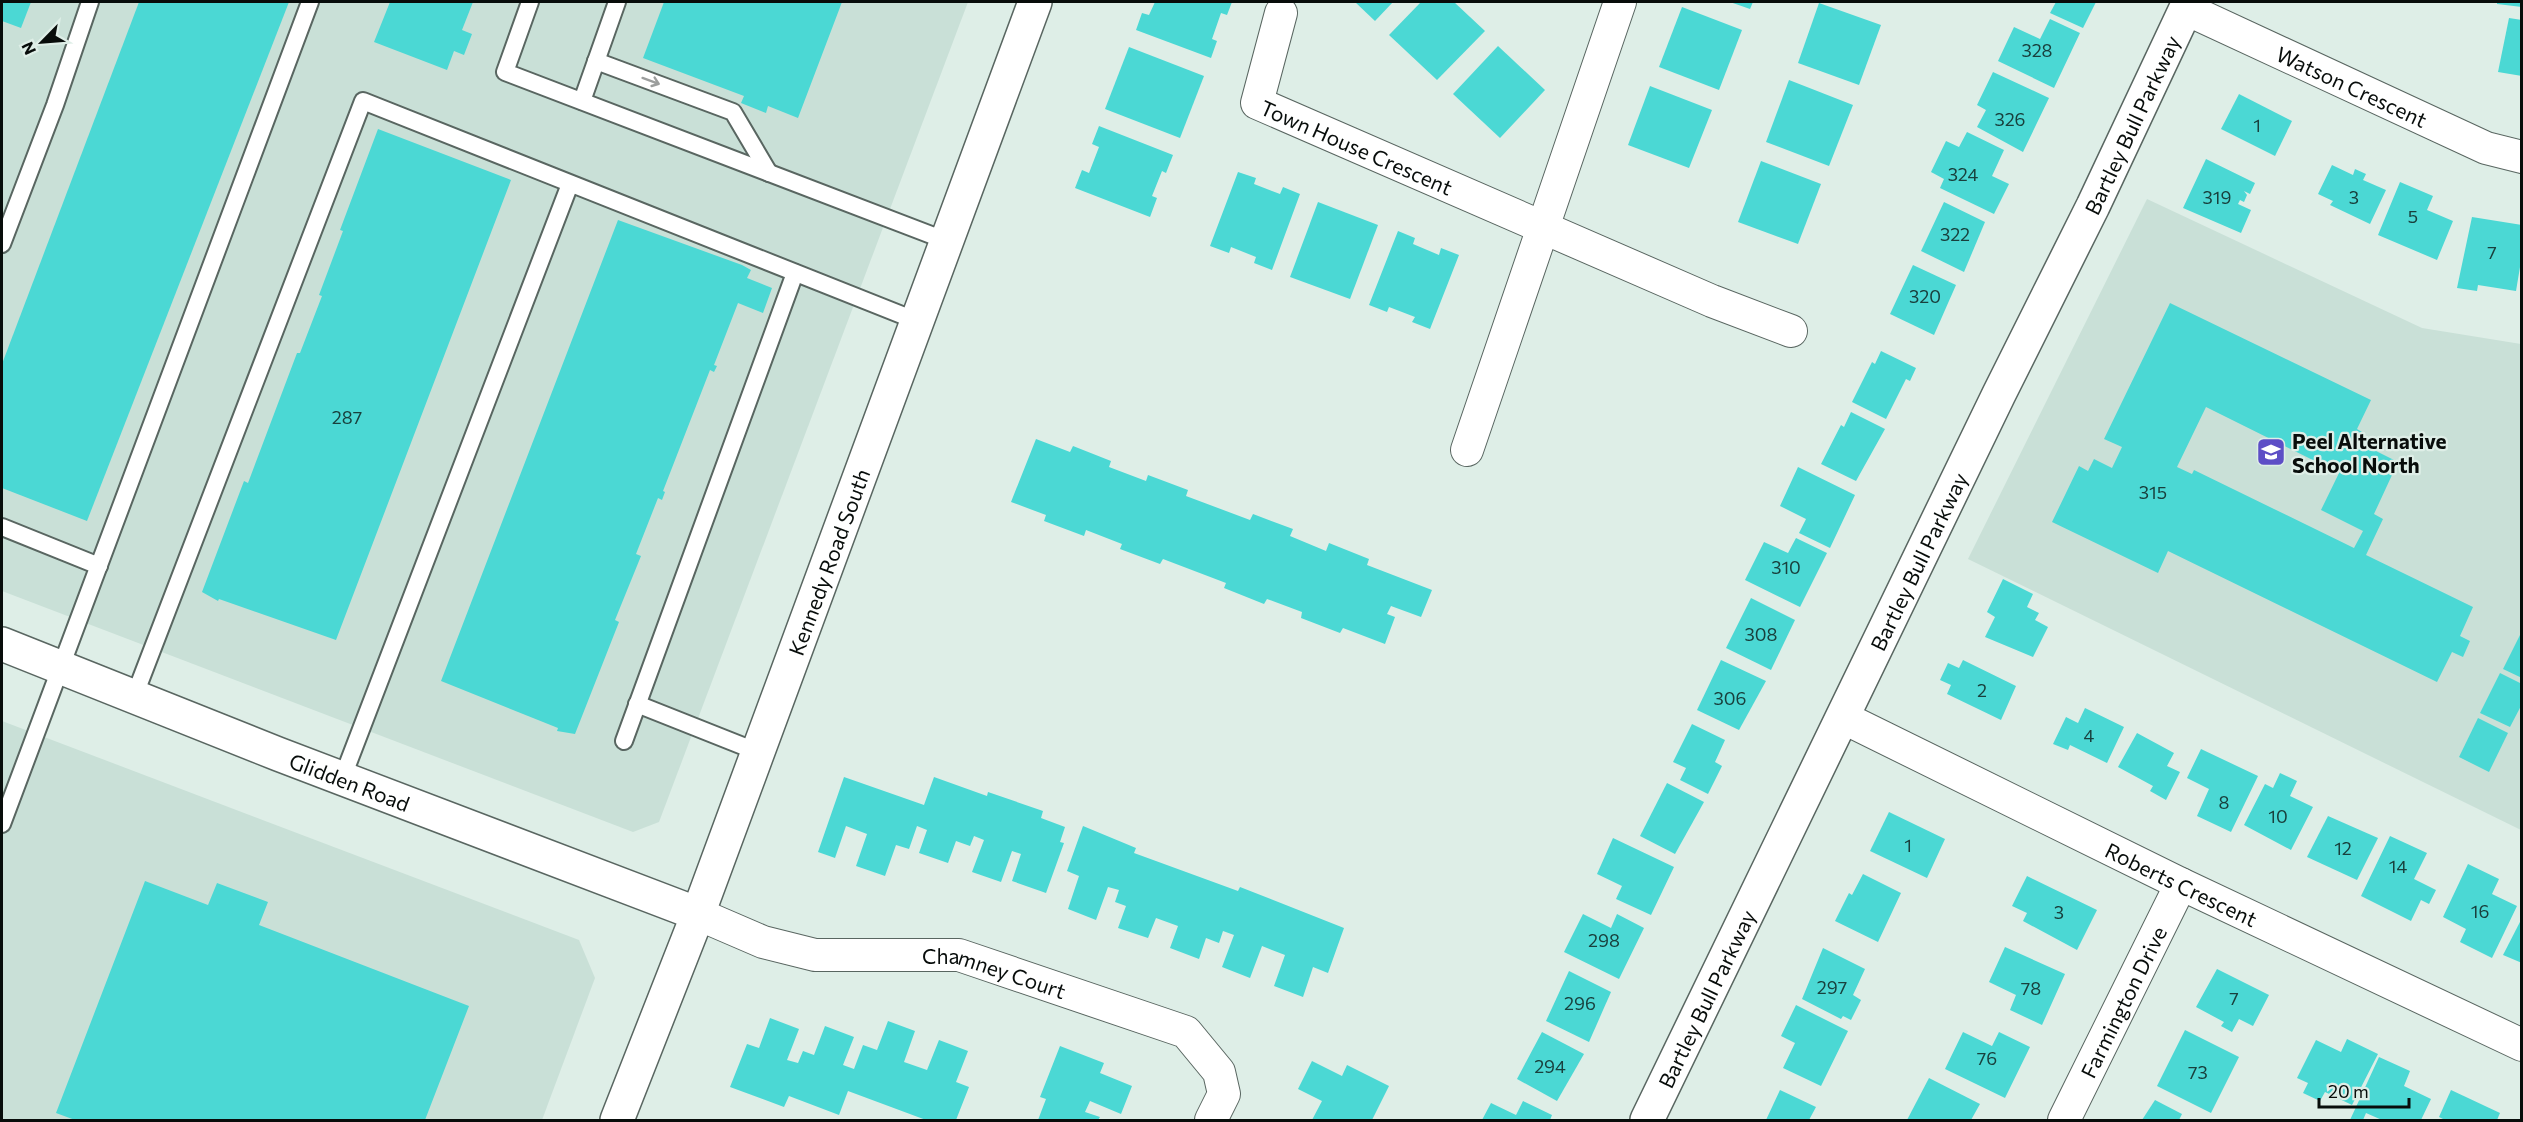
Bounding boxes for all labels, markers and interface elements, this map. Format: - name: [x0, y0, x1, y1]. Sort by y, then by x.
- north arrow: [12, 12, 72, 72]
- street label: Bartley Bull Parkway: [2078, 31, 2184, 218]
- text: N: [17, 39, 39, 58]
- house number: 328: [2021, 39, 2053, 61]
- street label: Watson Crescent: [2273, 40, 2431, 132]
- one-way arrow: [641, 76, 660, 87]
- street label: Town House Crescent: [1257, 94, 1457, 199]
- house number: 326: [1994, 108, 2026, 130]
- house number: 1: [2253, 114, 2261, 136]
- house number: 324: [1948, 163, 1979, 185]
- house number: 319: [2203, 186, 2231, 208]
- house number: 3: [2349, 186, 2359, 208]
- house number: 5: [2408, 205, 2418, 227]
- house number: 322: [1940, 223, 1970, 245]
- house number: 7: [2487, 241, 2497, 263]
- house number: 320: [1909, 285, 1941, 307]
- house number: 287: [332, 406, 362, 428]
- place label: Peel Alternative School North: [2292, 428, 2446, 477]
- school or university icon: Peel Alternative School North: [2255, 436, 2287, 468]
- street label: Kennedy Road South: [782, 465, 874, 658]
- street label: Bartley Bull Parkway: [1864, 468, 1972, 654]
- house number: 315: [2139, 481, 2167, 503]
- house number: 310: [1771, 556, 1801, 578]
- house number: 308: [1745, 623, 1778, 645]
- house number: 2: [1977, 679, 1987, 701]
- house number: 306: [1714, 687, 1746, 709]
- house number: 4: [2084, 724, 2095, 746]
- street label: Glidden Road: [286, 747, 413, 816]
- house number: 8: [2219, 791, 2230, 813]
- house number: 10: [2268, 805, 2288, 827]
- house number: 1: [1904, 834, 1912, 856]
- street label: Roberts Crescent: [2102, 836, 2261, 931]
- house number: 12: [2334, 837, 2352, 859]
- house number: 14: [2389, 855, 2407, 877]
- house number: 16: [2471, 900, 2489, 922]
- house number: 3: [2054, 901, 2064, 923]
- street label: Bartley Bull Parkway: [1652, 905, 1760, 1092]
- street label: Farmington Drive: [2075, 922, 2171, 1082]
- house number: 298: [1588, 929, 1620, 951]
- street label: Chamney Court: [922, 943, 1069, 1003]
- house number: 297: [1817, 976, 1847, 998]
- house number: 78: [2021, 977, 2041, 999]
- house number: 7: [2229, 987, 2239, 1009]
- house number: 296: [1564, 992, 1596, 1014]
- house number: 76: [1977, 1047, 1997, 1069]
- house number: 294: [1534, 1055, 1566, 1077]
- house number: 73: [2188, 1061, 2208, 1083]
- scale bar: [2319, 1071, 2409, 1109]
- text: 20 m: [2328, 1080, 2369, 1102]

